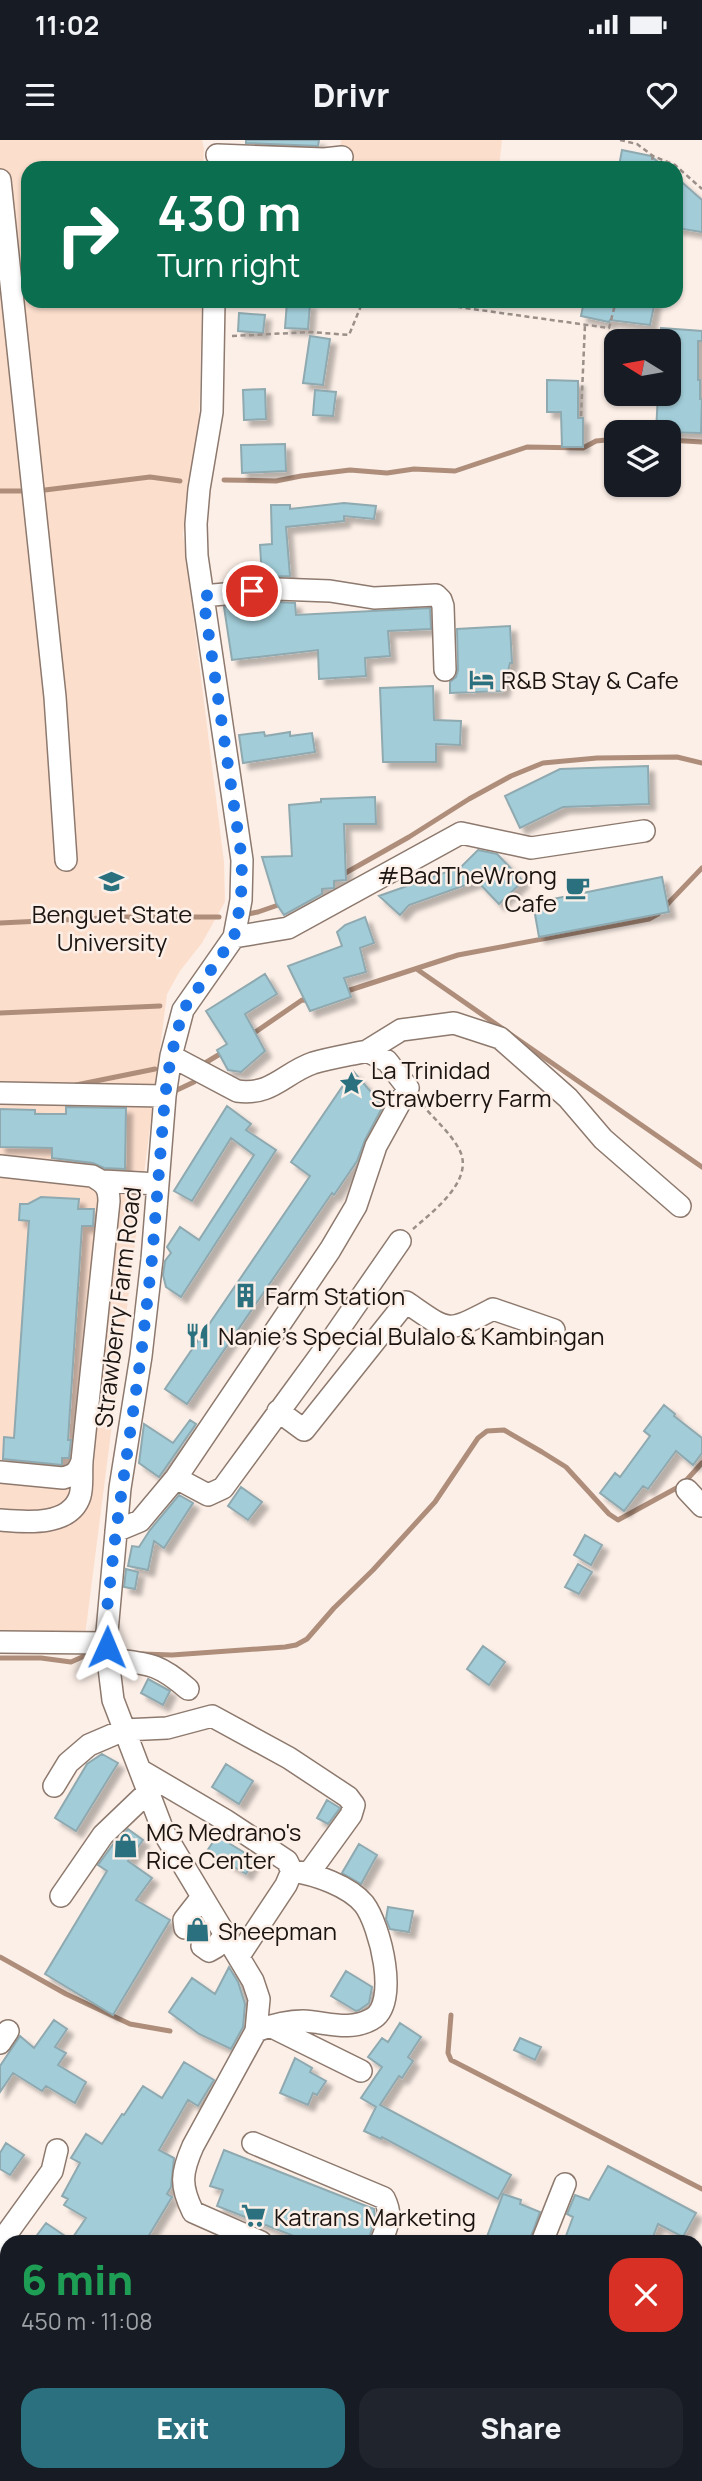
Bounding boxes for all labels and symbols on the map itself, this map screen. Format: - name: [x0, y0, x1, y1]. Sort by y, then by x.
- north arrow: [604, 329, 681, 406]
- pin: [222, 561, 282, 621]
- place label: R&B Stay & Cafe: [501, 663, 679, 696]
- hotel icon: R&B Stay & Cafe: [467, 665, 495, 693]
- place label: #BadTheWrong Cafe: [377, 858, 557, 919]
- school or university icon: Benguet State University: [98, 868, 126, 896]
- cafe icon: #BadTheWrong Cafe: [563, 874, 591, 902]
- place label: Benguet State University: [32, 897, 192, 958]
- place label: La Trinidad Strawberry Farm: [371, 1053, 552, 1114]
- place icon: La Trinidad Strawberry Farm: [337, 1069, 365, 1097]
- street label: Strawberry Farm Road: [86, 1185, 148, 1429]
- place label: Farm Station: [265, 1279, 405, 1312]
- building icon: Farm Station: [231, 1281, 259, 1309]
- place label: Nanie's Special Bulalo & Kambingan: [218, 1319, 604, 1352]
- restaurant icon: Nanie's Special Bulalo & Kambingan: [184, 1321, 212, 1349]
- position arrow: [70, 1610, 144, 1684]
- place label: MG Medrano's Rice Center: [146, 1815, 301, 1876]
- shop icon: MG Medrano's Rice Center: [112, 1831, 140, 1859]
- place label: Sheepman: [218, 1914, 337, 1947]
- shop icon: Sheepman: [184, 1916, 212, 1944]
- place label: Katrans Marketing: [274, 2200, 476, 2233]
- supermarket icon: Katrans Marketing: [240, 2202, 268, 2230]

